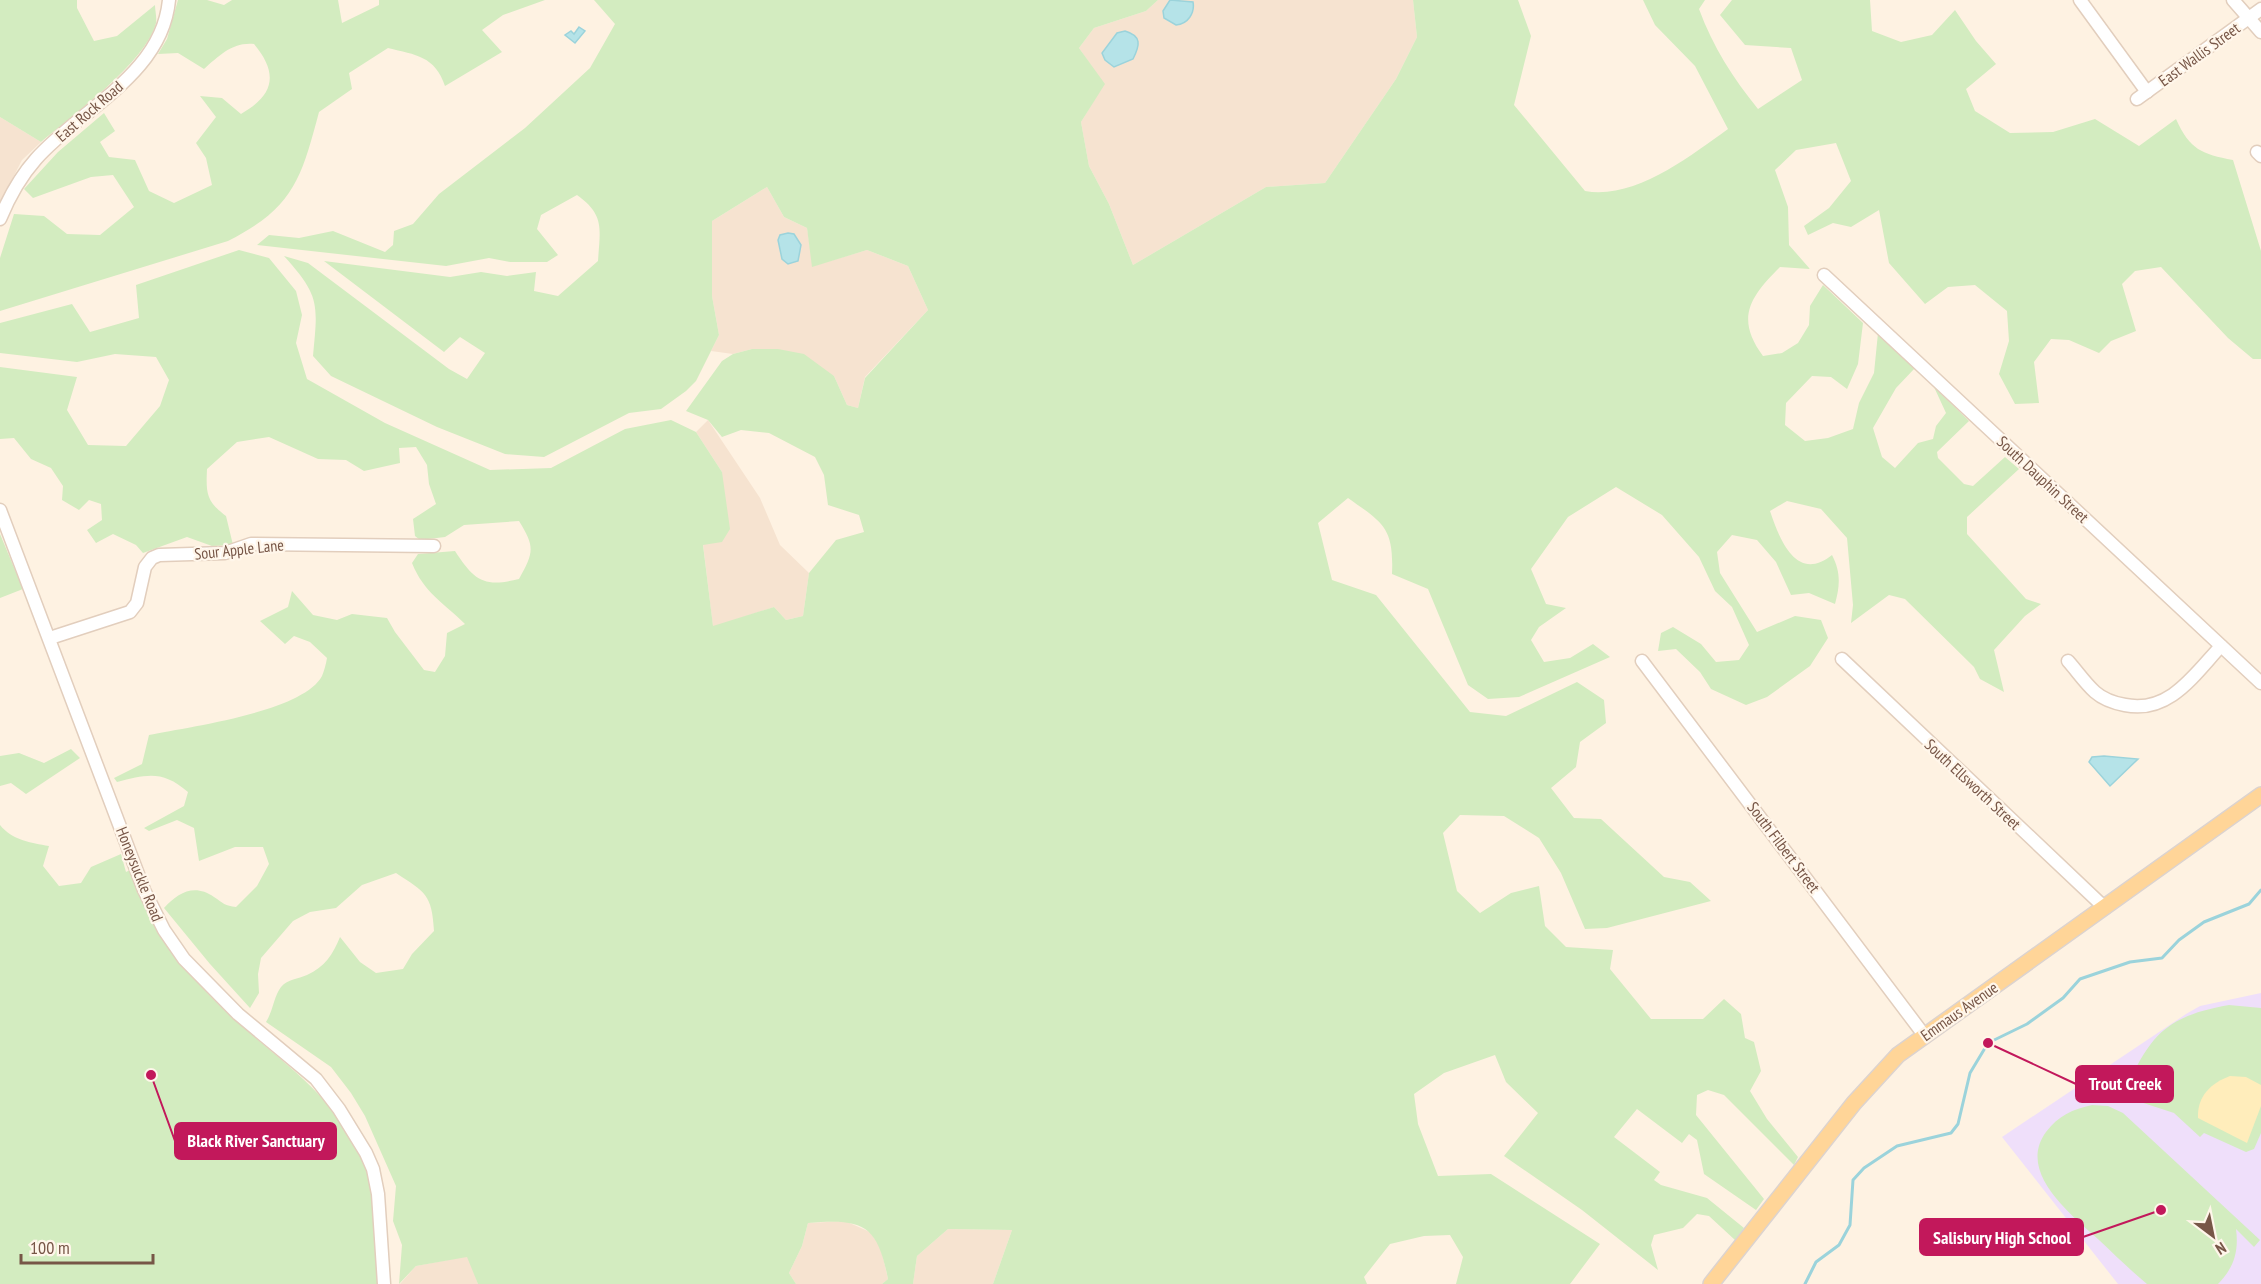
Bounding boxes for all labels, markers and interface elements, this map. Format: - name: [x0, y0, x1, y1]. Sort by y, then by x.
- street label: East Wallis Street: [2154, 17, 2244, 90]
- street label: East Rock Road: [51, 76, 127, 146]
- street label: South Dauphin Street: [1993, 431, 2094, 527]
- street label: Sour Apple Lane: [193, 534, 285, 564]
- street label: South Ellsworth Street: [1921, 734, 2026, 834]
- street label: South Filbert Street: [1743, 798, 1825, 897]
- street label: Honeysuckle Road: [112, 824, 168, 924]
- street label: Emmaus Avenue: [1916, 977, 2002, 1045]
- callout: Trout Creek: [2076, 1066, 2173, 1102]
- text: Trout Creek: [2088, 1072, 2162, 1095]
- callout: Black River Sanctuary: [175, 1123, 336, 1159]
- text: Black River Sanctuary: [187, 1129, 325, 1152]
- north arrow: [2183, 1206, 2243, 1266]
- callout: Salisbury High School: [1920, 1219, 2083, 1255]
- text: Salisbury High School: [1933, 1226, 2071, 1249]
- scale bar: [21, 1227, 153, 1265]
- text: 100 m: [30, 1236, 70, 1259]
- text: N: [2212, 1238, 2230, 1259]

